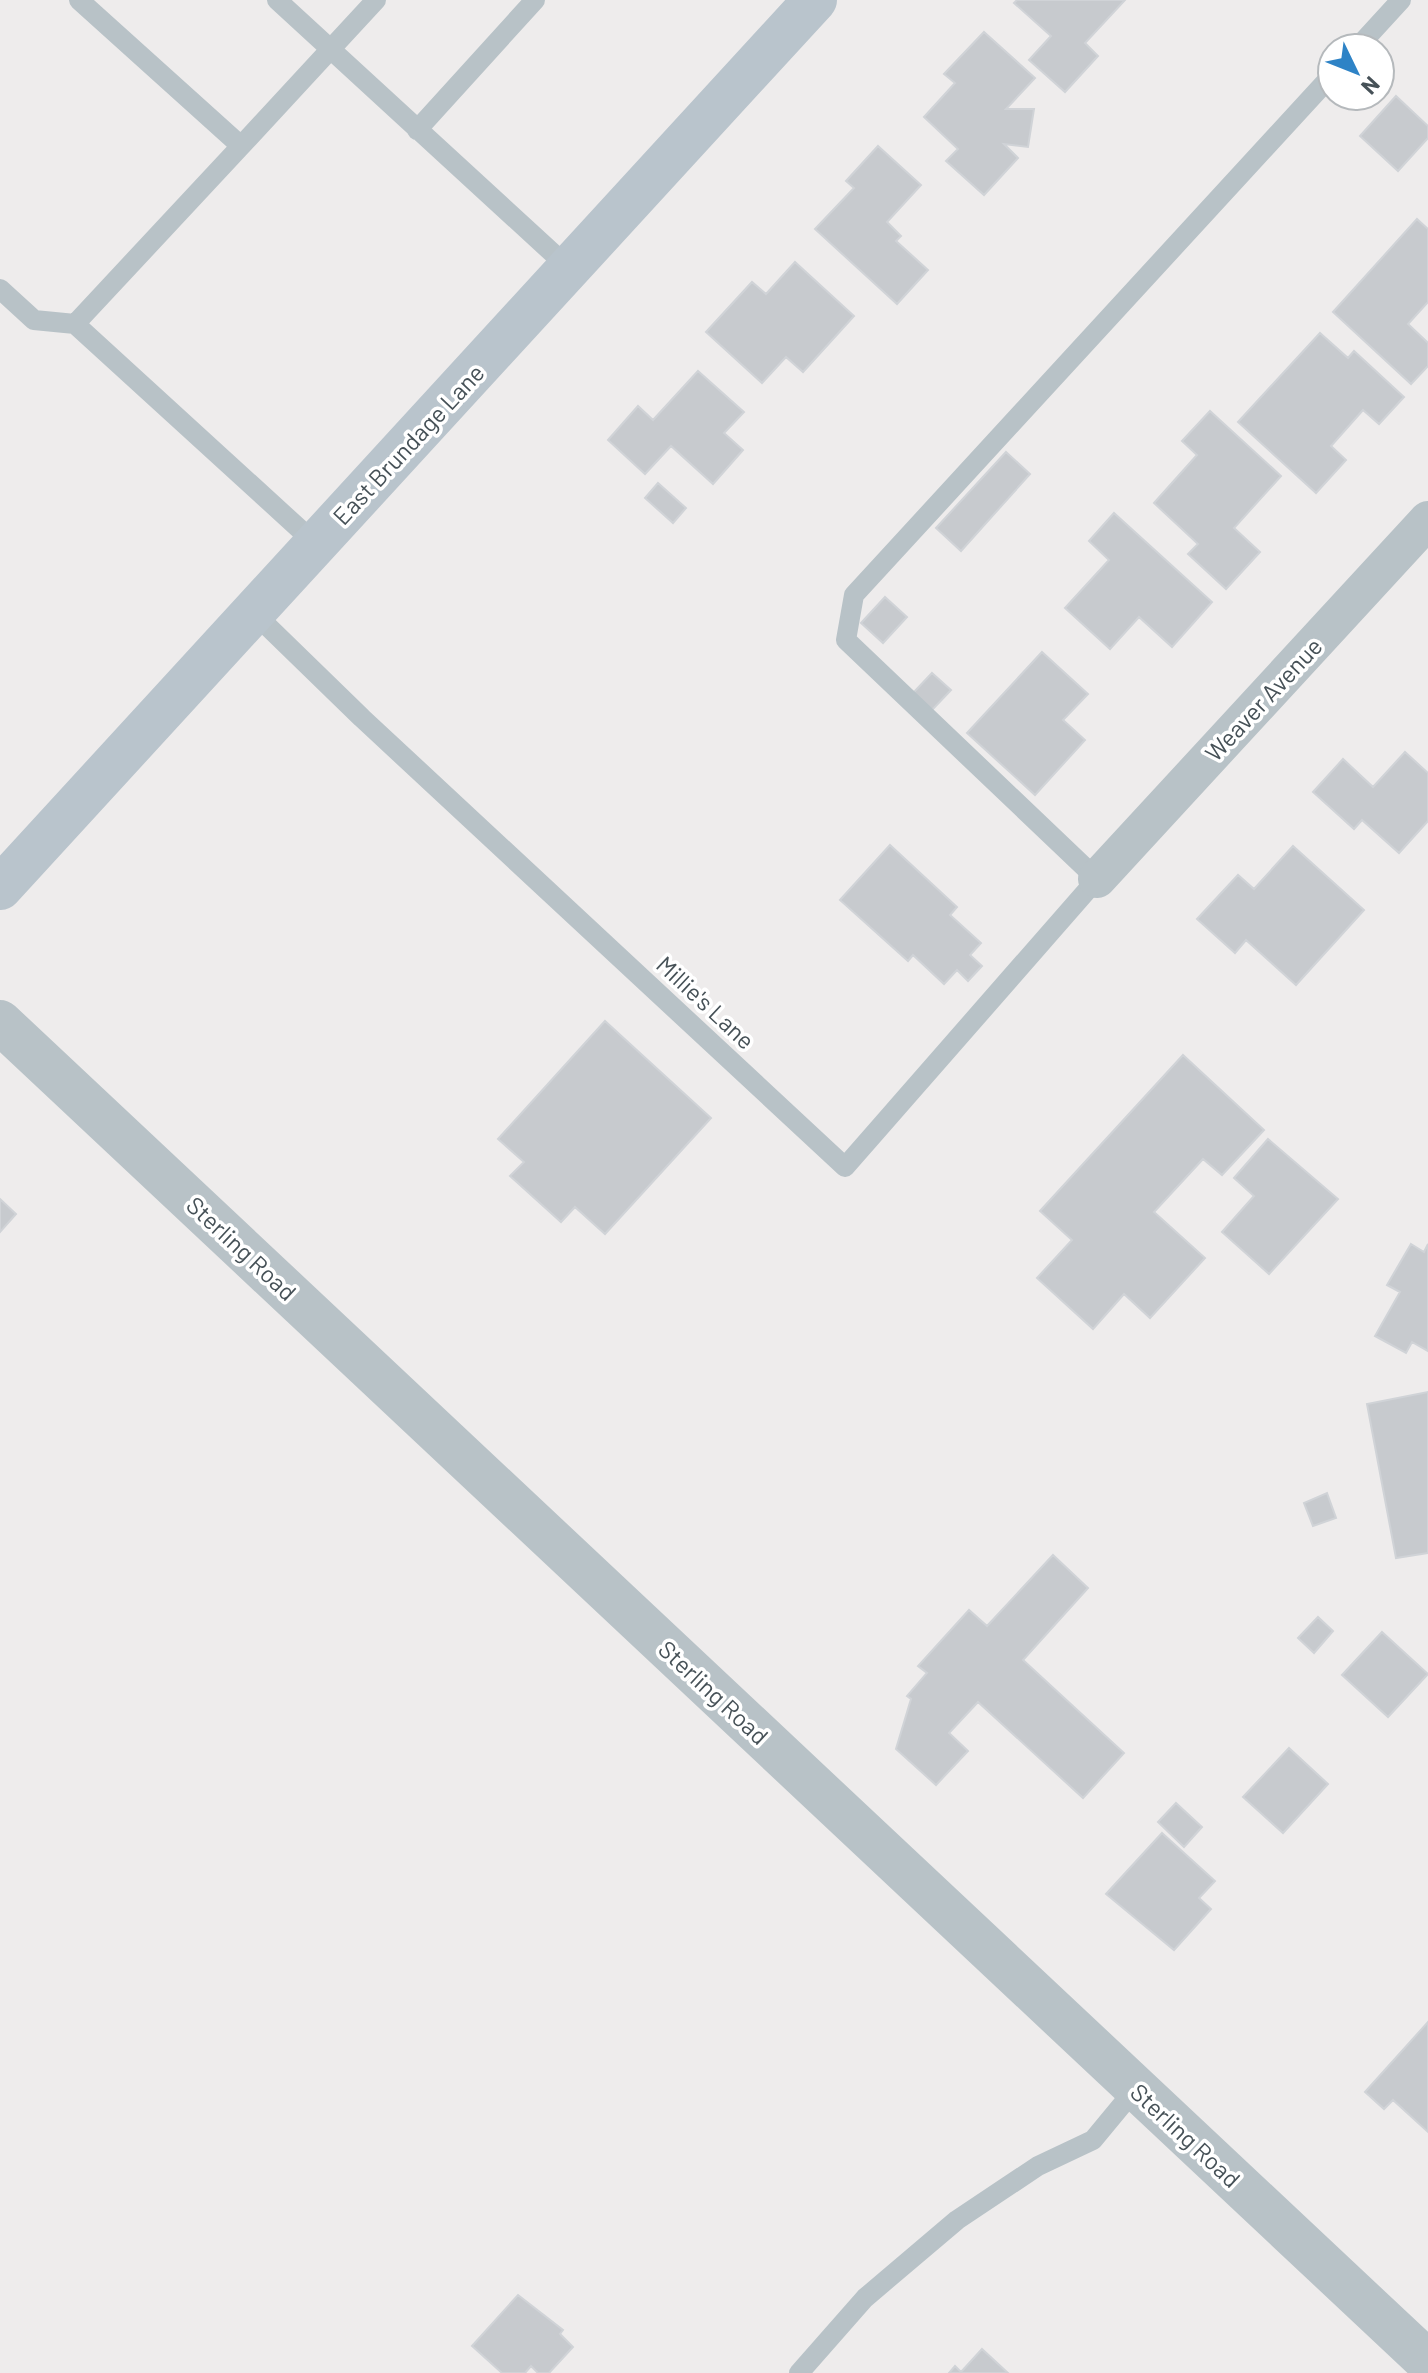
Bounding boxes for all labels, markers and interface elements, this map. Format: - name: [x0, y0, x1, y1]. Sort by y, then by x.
- north arrow: [1316, 32, 1396, 112]
- text: N: [1357, 72, 1386, 101]
- street label: East Brundage Lane: [326, 358, 490, 530]
- street label: Weaver Avenue: [1198, 631, 1328, 767]
- street label: Millie's Lane: [651, 949, 761, 1055]
- street label: Sterling Road: [181, 1190, 303, 1306]
- street label: Sterling Road: [653, 1634, 775, 1750]
- street label: Sterling Road: [1125, 2077, 1247, 2193]

